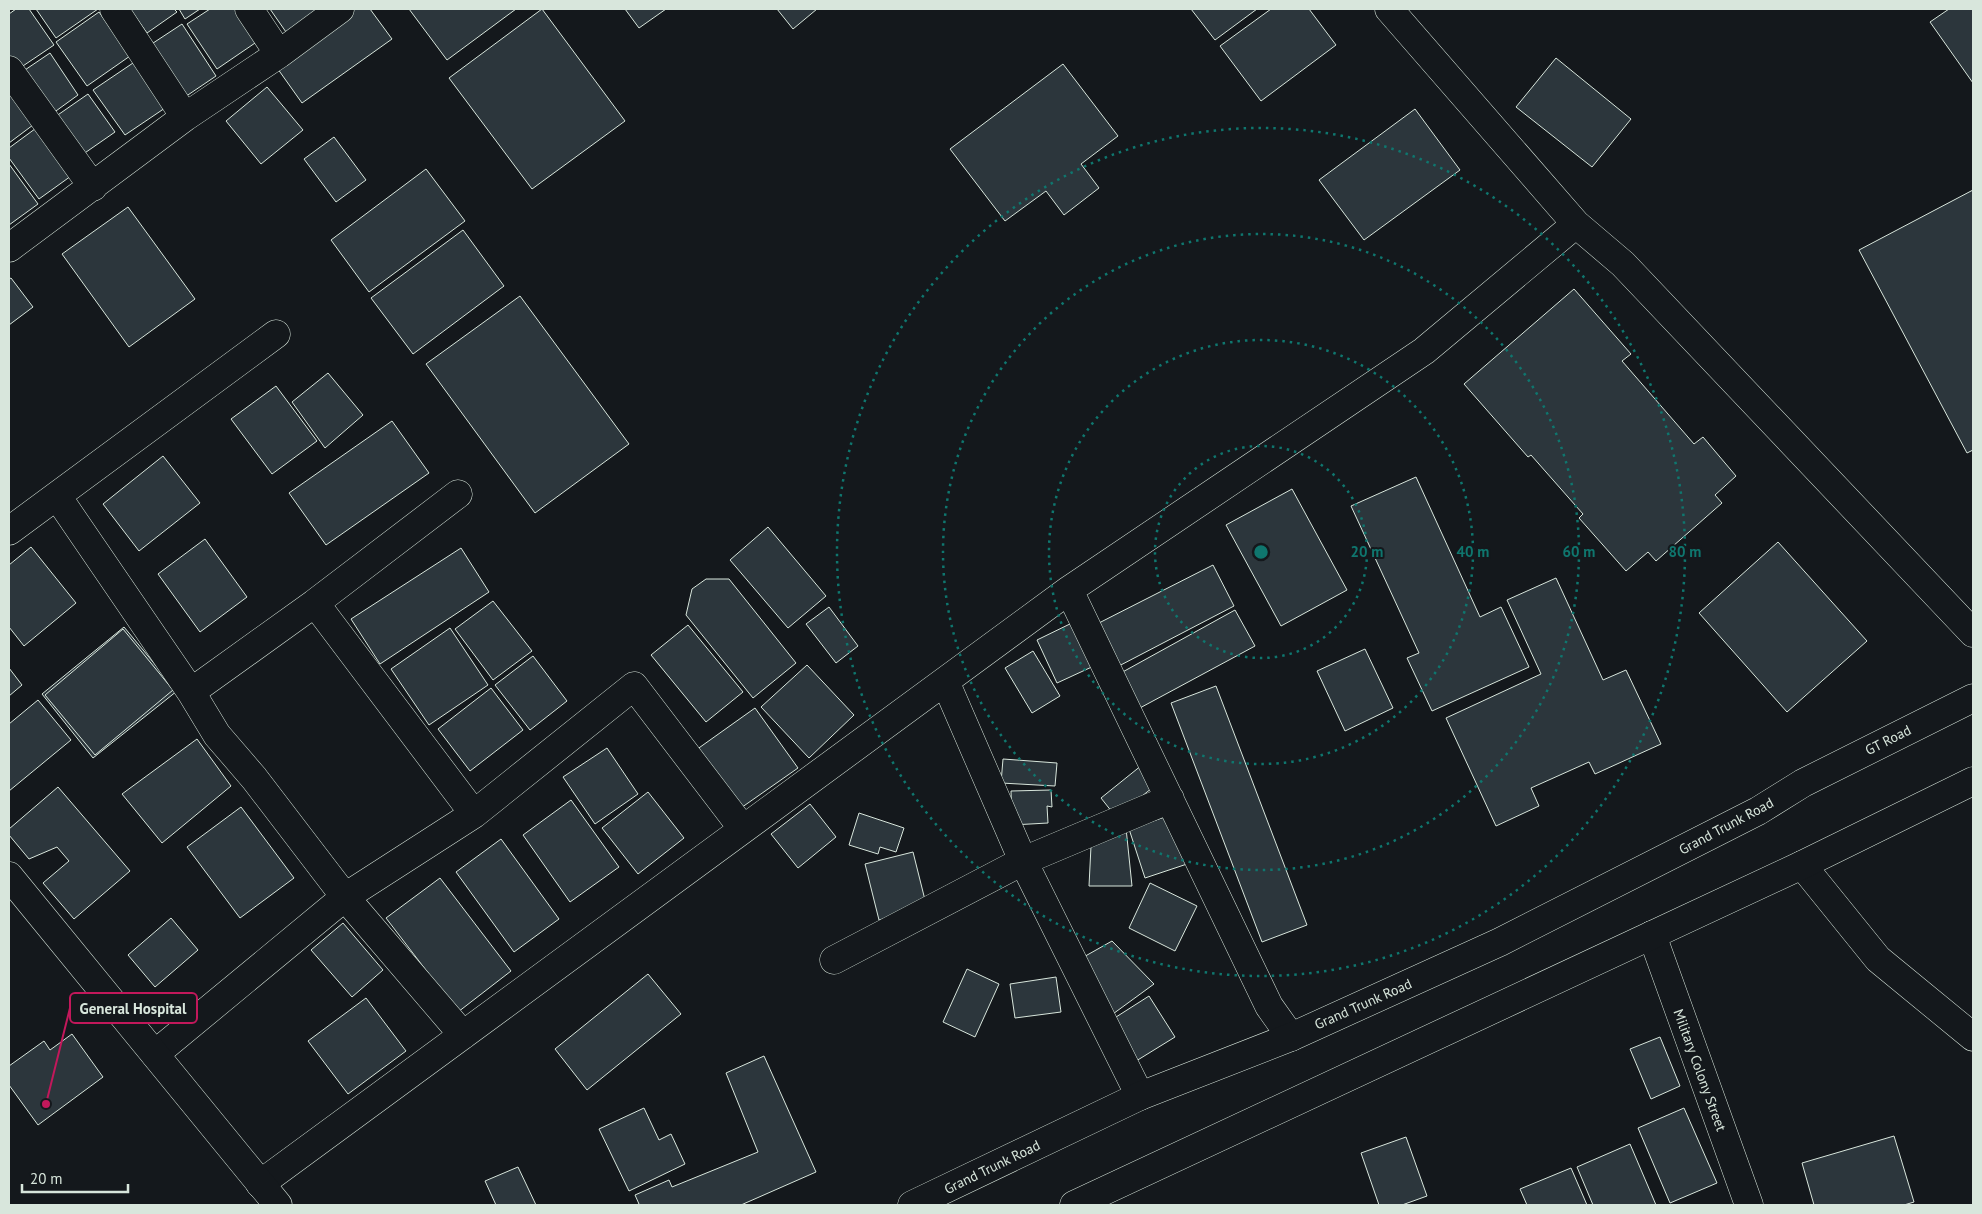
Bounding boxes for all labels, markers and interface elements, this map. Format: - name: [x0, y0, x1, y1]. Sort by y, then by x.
- text: 20 m: [1351, 542, 1383, 561]
- text: 40 m: [1457, 542, 1489, 561]
- text: 60 m: [1563, 542, 1595, 561]
- text: 80 m: [1669, 542, 1701, 561]
- centre of rings: [1252, 543, 1270, 561]
- street label: GT Road: [1862, 721, 1914, 759]
- street label: Grand Trunk Road: [1676, 793, 1776, 859]
- street label: Grand Trunk Road: [1312, 974, 1414, 1034]
- callout: General Hospital: [70, 993, 197, 1023]
- text: General Hospital: [80, 999, 187, 1018]
- street label: Military Colony Street: [1670, 1006, 1731, 1134]
- street label: Grand Trunk Road: [941, 1136, 1043, 1198]
- scale bar: [22, 1162, 129, 1194]
- text: 20 m: [30, 1169, 63, 1188]

